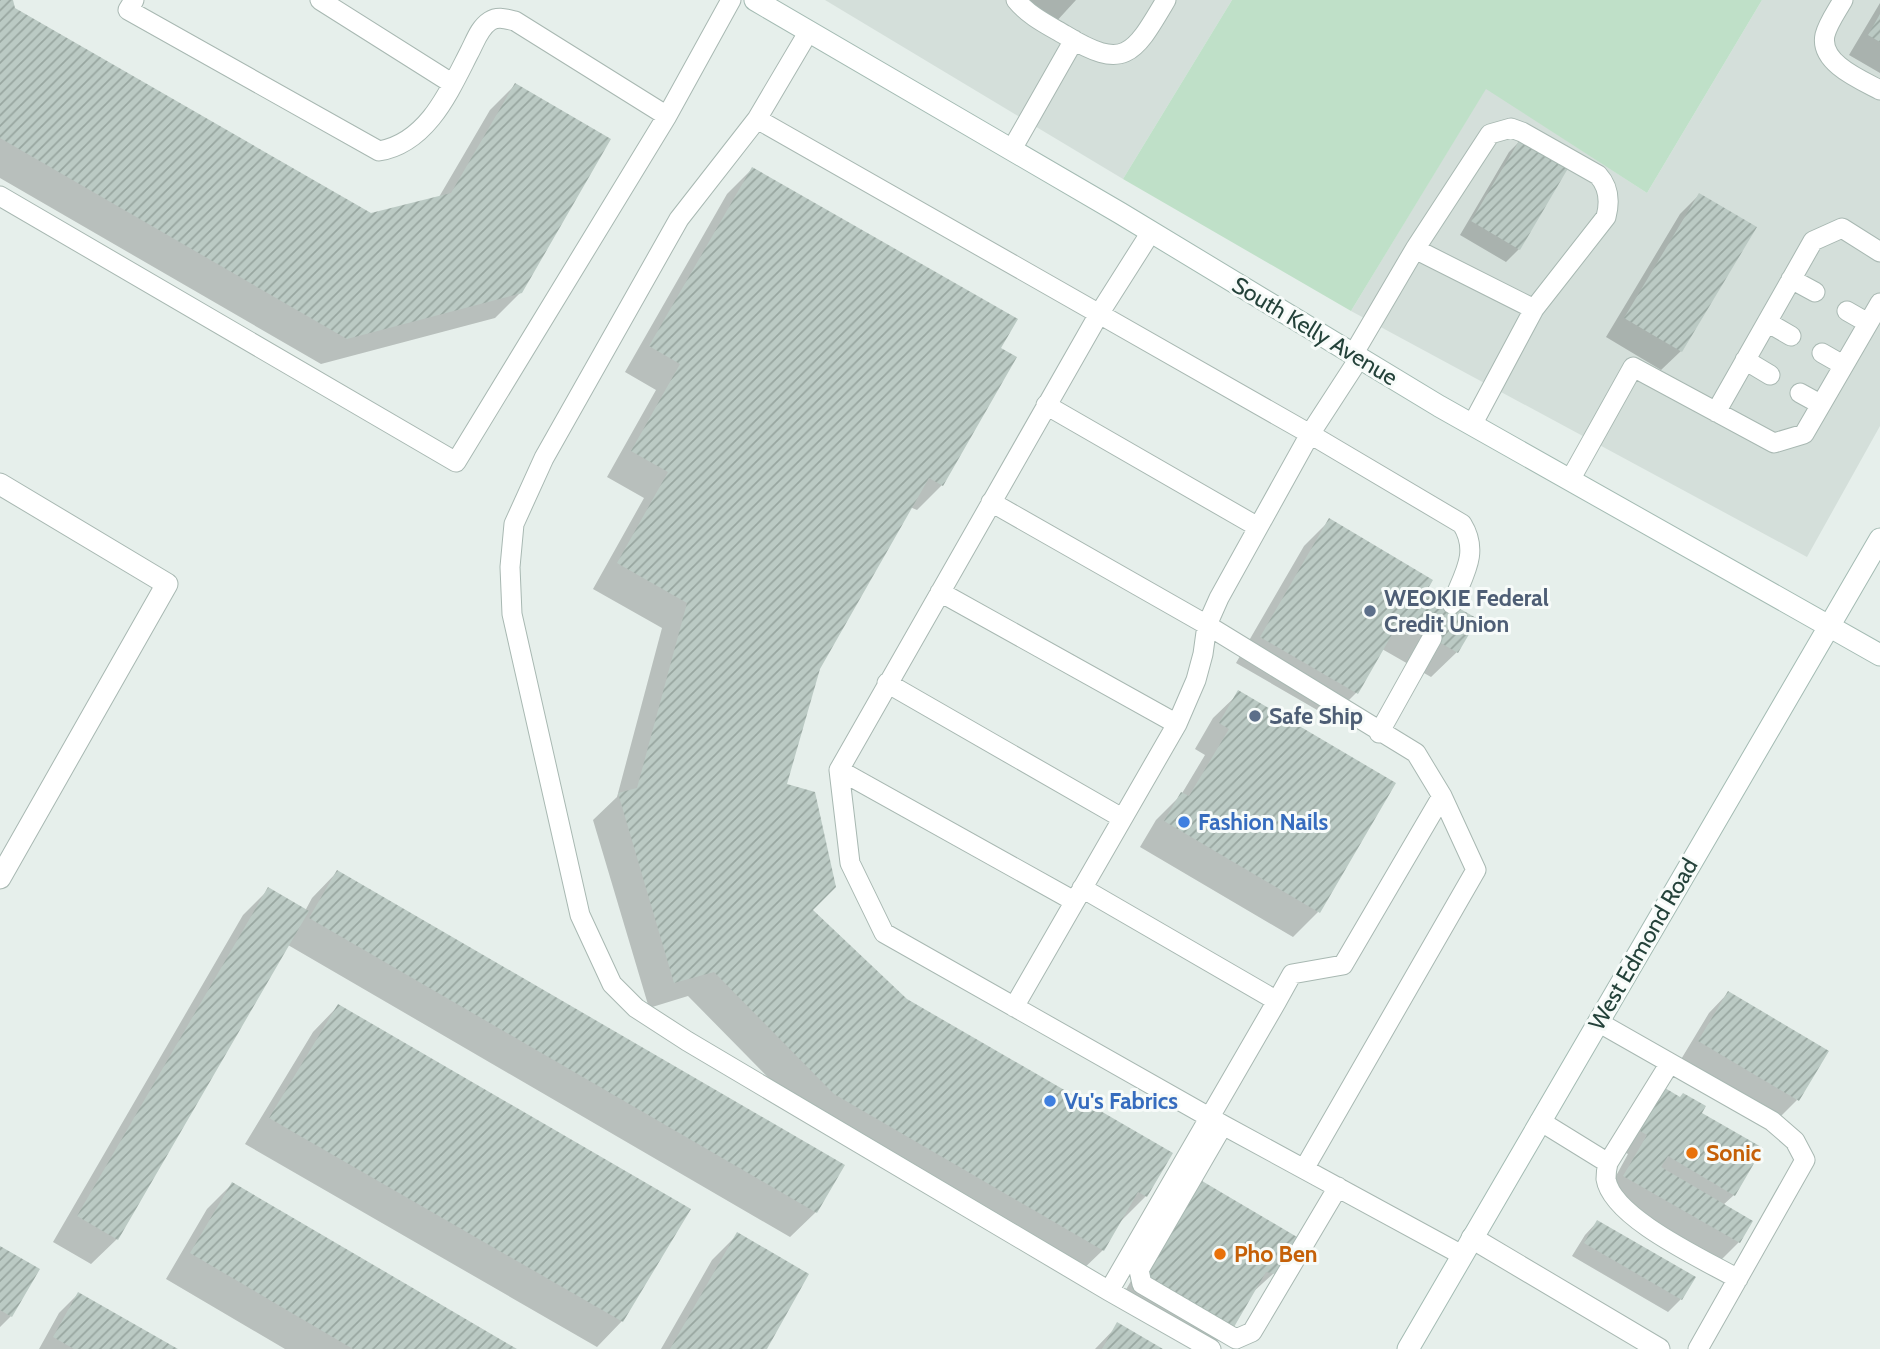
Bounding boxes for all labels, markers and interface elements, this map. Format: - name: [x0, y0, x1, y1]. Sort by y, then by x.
- street label: South Kelly Avenue: [1227, 271, 1403, 392]
- place label: WEOKIE Federal Credit Union: [1384, 584, 1549, 638]
- marker: WEOKIE Federal Credit Union: [1362, 603, 1378, 619]
- place label: Safe Ship: [1269, 702, 1363, 730]
- marker: Safe Ship: [1247, 708, 1263, 724]
- place label: Fashion Nails: [1198, 808, 1329, 836]
- marker: Fashion Nails: [1176, 814, 1192, 830]
- street label: West Edmond Road: [1582, 853, 1704, 1035]
- place label: Vu's Fabrics: [1064, 1087, 1178, 1115]
- marker: Vu's Fabrics: [1042, 1093, 1058, 1109]
- place label: Sonic: [1706, 1139, 1761, 1167]
- marker: Sonic: [1684, 1145, 1700, 1161]
- place label: Pho Ben: [1234, 1240, 1317, 1268]
- marker: Pho Ben: [1212, 1246, 1228, 1262]

